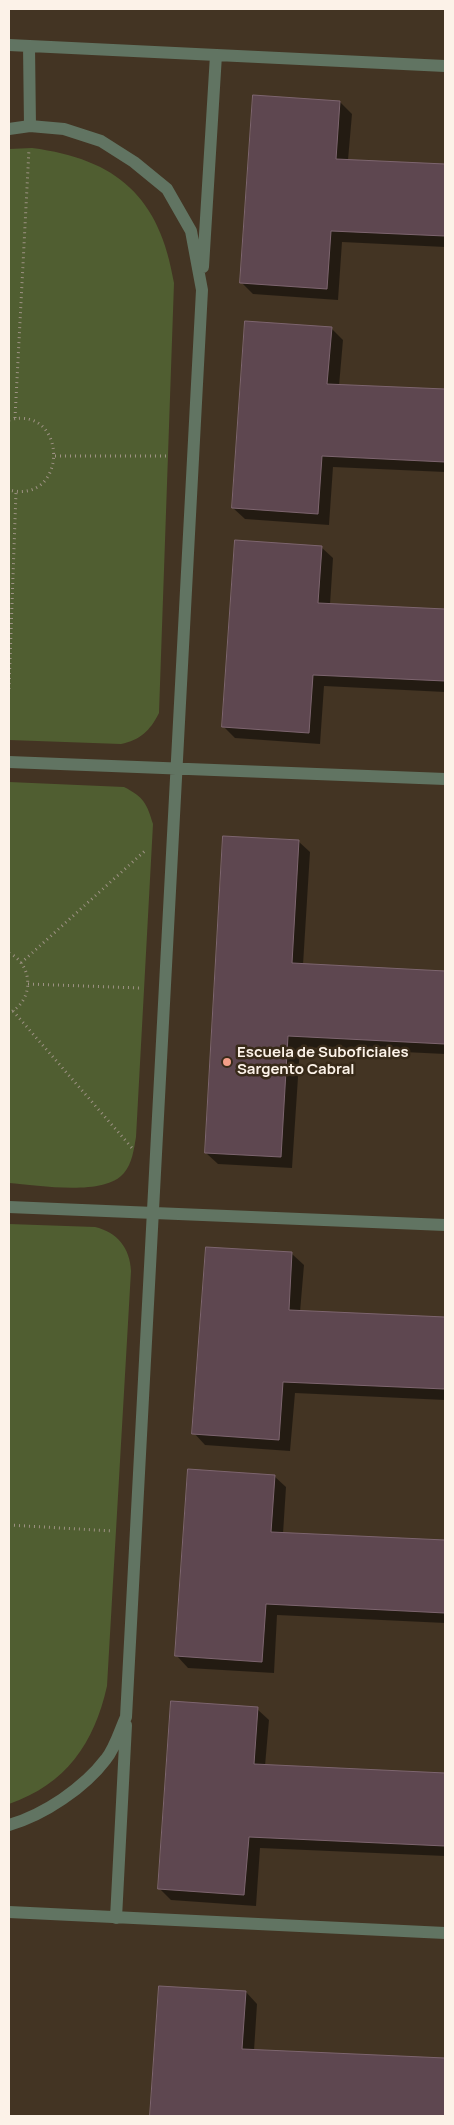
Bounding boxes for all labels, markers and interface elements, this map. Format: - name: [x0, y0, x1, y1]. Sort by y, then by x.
- place label: Escuela de Suboficiales Sargento Cabral: [237, 1044, 409, 1079]
- marker: Escuela de Suboficiales Sargento Cabral: [221, 1056, 233, 1068]

